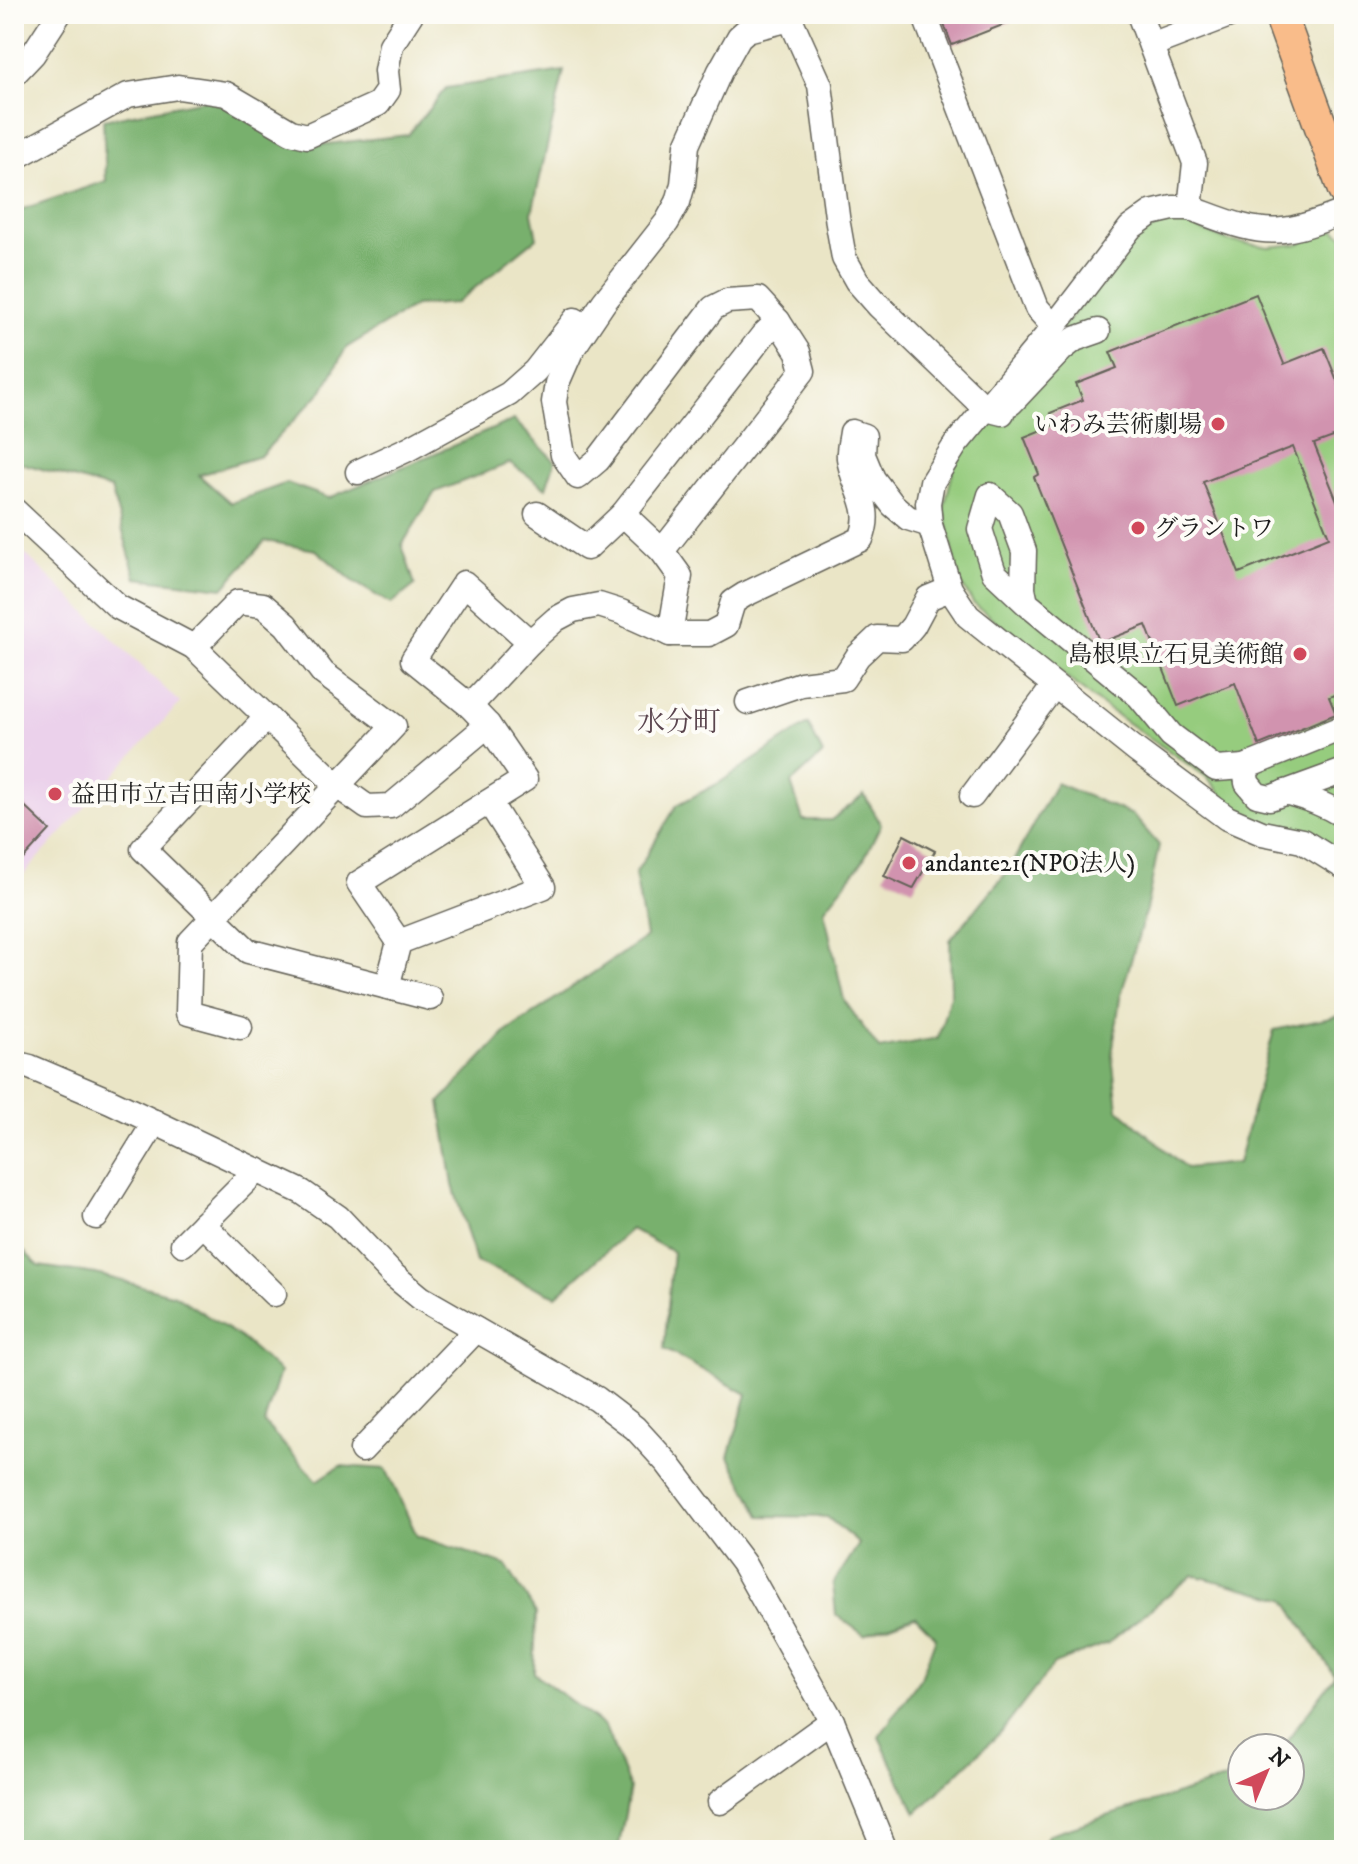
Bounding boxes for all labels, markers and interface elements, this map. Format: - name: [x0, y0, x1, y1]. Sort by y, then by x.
- place label: いわみ芸術劇場: [1034, 410, 1202, 440]
- marker: いわみ芸術劇場: [1209, 415, 1227, 433]
- place label: グラントワ: [1154, 514, 1274, 544]
- marker: グラントワ: [1129, 519, 1147, 537]
- place label: 島根県立石見美術館: [1068, 640, 1284, 670]
- marker: 島根県立石見美術館: [1291, 645, 1309, 663]
- district label: 水分町: [637, 705, 721, 740]
- place label: 益田市立吉田南小学校: [71, 780, 311, 810]
- marker: 益田市立吉田南小学校: [46, 785, 64, 803]
- place label: andante21(NPO法人): [925, 849, 1135, 879]
- marker: andante21(NPO法人): [900, 854, 918, 872]
- north arrow: [1226, 1732, 1306, 1812]
- text: N: [1263, 1743, 1295, 1775]

